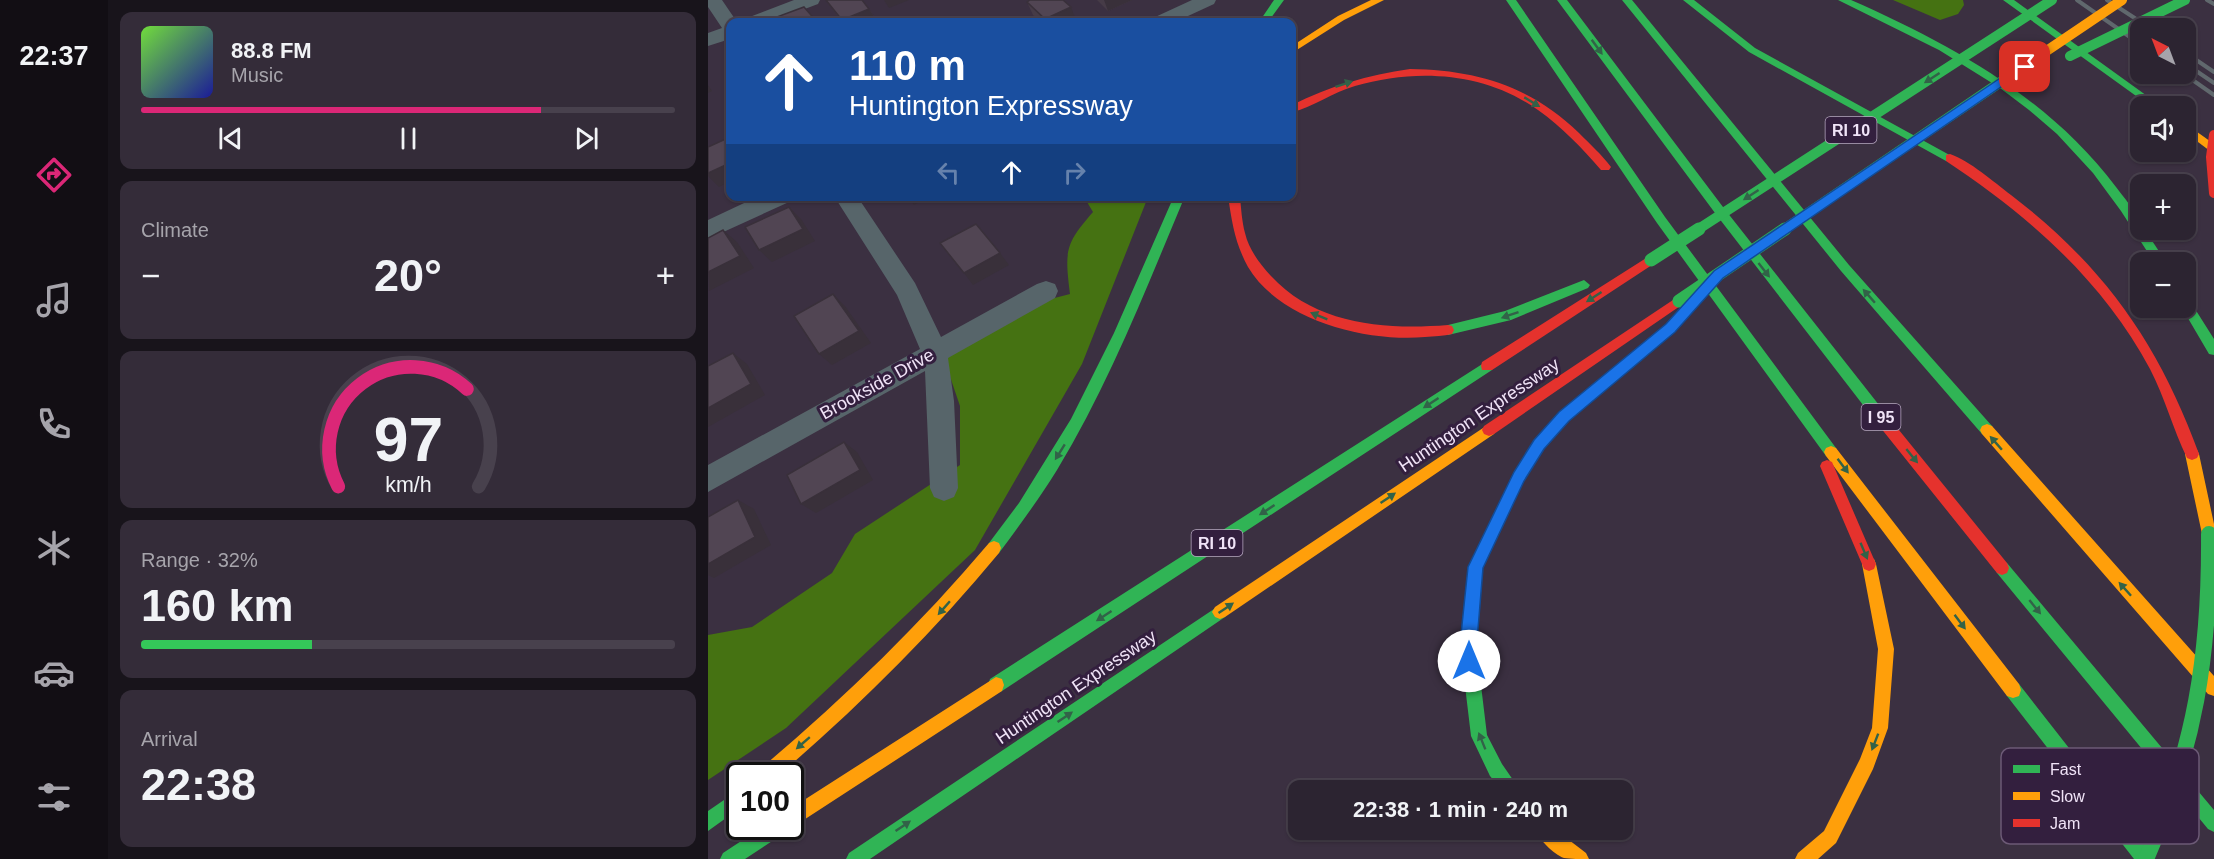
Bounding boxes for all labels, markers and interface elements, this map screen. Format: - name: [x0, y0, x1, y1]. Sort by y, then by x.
- north arrow: [2130, 18, 2196, 84]
- map controls: [2130, 18, 2196, 318]
- text: 88.8 FM: [231, 38, 312, 63]
- one-way arrow: [1590, 40, 1602, 55]
- text: 22:37: [19, 41, 89, 71]
- pin: [1999, 41, 2050, 92]
- icon: ahead: [750, 42, 828, 120]
- text: 110 m: [849, 42, 966, 89]
- icon: arrive: [2008, 50, 2041, 83]
- text: Music: [231, 64, 283, 86]
- one-way arrow: [1924, 72, 1940, 83]
- one-way arrow: [1335, 79, 1353, 88]
- text: Huntington Expressway: [849, 91, 1133, 121]
- one-way arrow: [1524, 96, 1540, 107]
- button: sound: [2130, 96, 2196, 162]
- road number: RI 10: [1826, 117, 1876, 143]
- icon: previous: [214, 122, 247, 155]
- icon: pause: [392, 122, 425, 155]
- icon: next: [570, 122, 603, 155]
- icon: directions: [33, 154, 75, 196]
- icon: left: [932, 156, 965, 189]
- icon: ahead: [995, 156, 1028, 189]
- icon: right: [1058, 156, 1091, 189]
- button: +: [2130, 174, 2196, 240]
- one-way arrow: [1743, 190, 1759, 201]
- text: Climate: [141, 219, 209, 241]
- text: 20°: [374, 250, 442, 301]
- button: −: [2130, 252, 2196, 318]
- text: −: [141, 257, 160, 294]
- text: +: [656, 257, 675, 294]
- one-way arrow: [1758, 263, 1770, 278]
- icon: music: [33, 279, 75, 321]
- one-way arrow: [1862, 288, 1875, 303]
- one-way arrow: [1586, 291, 1602, 302]
- one-way arrow: [1310, 311, 1328, 320]
- one-way arrow: [1501, 311, 1519, 321]
- street label: Brookside Drive: [817, 344, 937, 424]
- street label: Huntington Expressway: [1395, 354, 1563, 476]
- one-way arrow: [1422, 398, 1439, 409]
- icon: phone: [33, 403, 75, 445]
- road number: I 95: [1862, 404, 1900, 430]
- text: 97: [373, 405, 443, 474]
- one-way arrow: [1990, 436, 2003, 451]
- one-way arrow: [1055, 444, 1066, 460]
- one-way arrow: [1905, 448, 1918, 464]
- one-way arrow: [1837, 458, 1849, 474]
- text: km/h: [385, 473, 431, 497]
- one-way arrow: [1379, 492, 1395, 504]
- one-way arrow: [1259, 504, 1275, 515]
- icon: climate: [33, 527, 75, 569]
- road number: RI 10: [1192, 530, 1242, 556]
- one-way arrow: [1859, 542, 1869, 560]
- text: Range · 32%: [141, 549, 258, 571]
- text: 160 km: [141, 580, 294, 631]
- one-way arrow: [2119, 582, 2132, 597]
- one-way arrow: [2028, 599, 2041, 615]
- one-way arrow: [938, 600, 951, 615]
- one-way arrow: [1218, 602, 1234, 614]
- one-way arrow: [1096, 611, 1112, 622]
- one-way arrow: [1954, 615, 1966, 630]
- street label: Huntington Expressway: [992, 626, 1160, 748]
- position arrow: [1437, 629, 1501, 693]
- icon: car: [33, 652, 75, 694]
- one-way arrow: [1056, 711, 1072, 723]
- text: Arrival: [141, 728, 198, 750]
- one-way arrow: [1477, 731, 1487, 749]
- one-way arrow: [1870, 733, 1879, 751]
- one-way arrow: [795, 737, 811, 750]
- legend: [2001, 748, 2199, 844]
- text: 22:38: [141, 759, 256, 810]
- text: Fast: [2050, 761, 2082, 778]
- speed limit sign: 100: [726, 762, 804, 840]
- icon: filters: [33, 776, 75, 818]
- text: Slow: [2050, 788, 2085, 805]
- text: 22:38 · 1 min · 240 m: [1353, 797, 1568, 822]
- text: Jam: [2050, 815, 2080, 832]
- one-way arrow: [895, 820, 911, 832]

